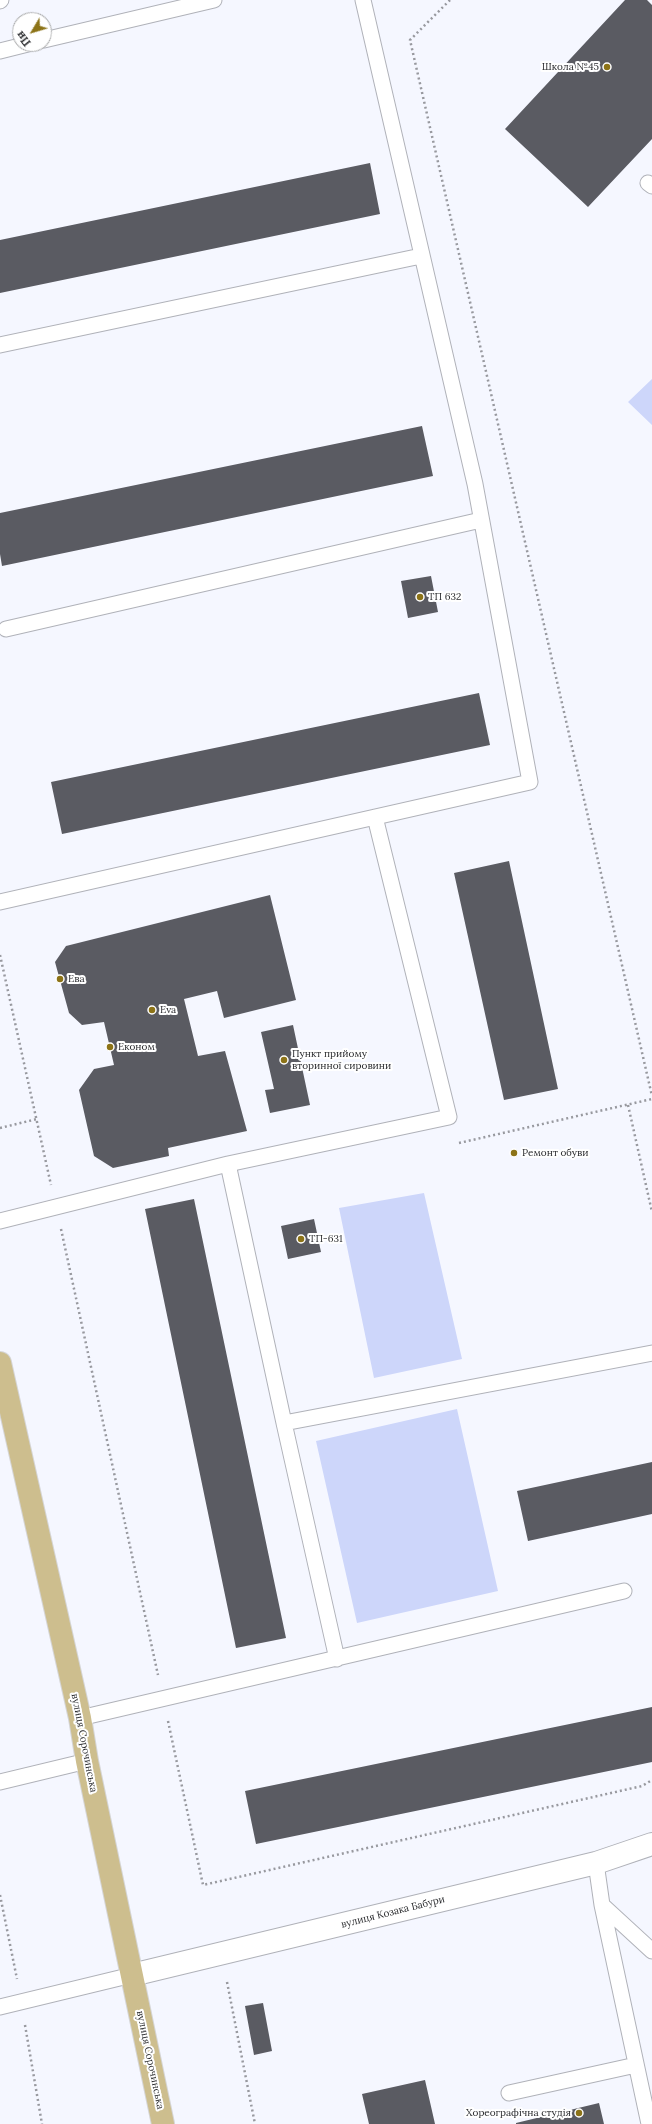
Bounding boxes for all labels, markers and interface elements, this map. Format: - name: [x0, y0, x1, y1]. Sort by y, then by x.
- north arrow: [12, 12, 52, 52]
- text: Пн: [13, 28, 34, 49]
- place label: Школа №45: [542, 61, 599, 73]
- marker: Школа №45: [602, 62, 612, 72]
- place label: ТП 632: [428, 591, 461, 603]
- marker: ТП 632: [415, 592, 425, 602]
- place label: Ева: [68, 973, 85, 985]
- marker: Ева: [55, 974, 65, 984]
- place label: Eva: [160, 1004, 176, 1016]
- marker: Eva: [147, 1005, 157, 1015]
- place label: Економ: [118, 1041, 155, 1053]
- marker: Економ: [105, 1042, 115, 1052]
- place label: Пункт прийому вторинної сировини: [292, 1048, 391, 1072]
- marker: Пункт прийому вторинної сировини: [279, 1055, 289, 1065]
- place label: Ремонт обуви: [522, 1147, 588, 1159]
- marker: Ремонт обуви: [509, 1148, 519, 1158]
- place label: ТП-631: [309, 1233, 343, 1245]
- marker: ТП-631: [296, 1234, 306, 1244]
- street label: вулиця Сорочинська: [69, 1693, 99, 1793]
- street label: вулиця Козака Бабури: [340, 1893, 446, 1931]
- street label: вулиця Сорочинська: [134, 2010, 166, 2110]
- place label: Хореографічна студія: [466, 2107, 571, 2119]
- marker: Хореографічна студія: [574, 2108, 584, 2118]

